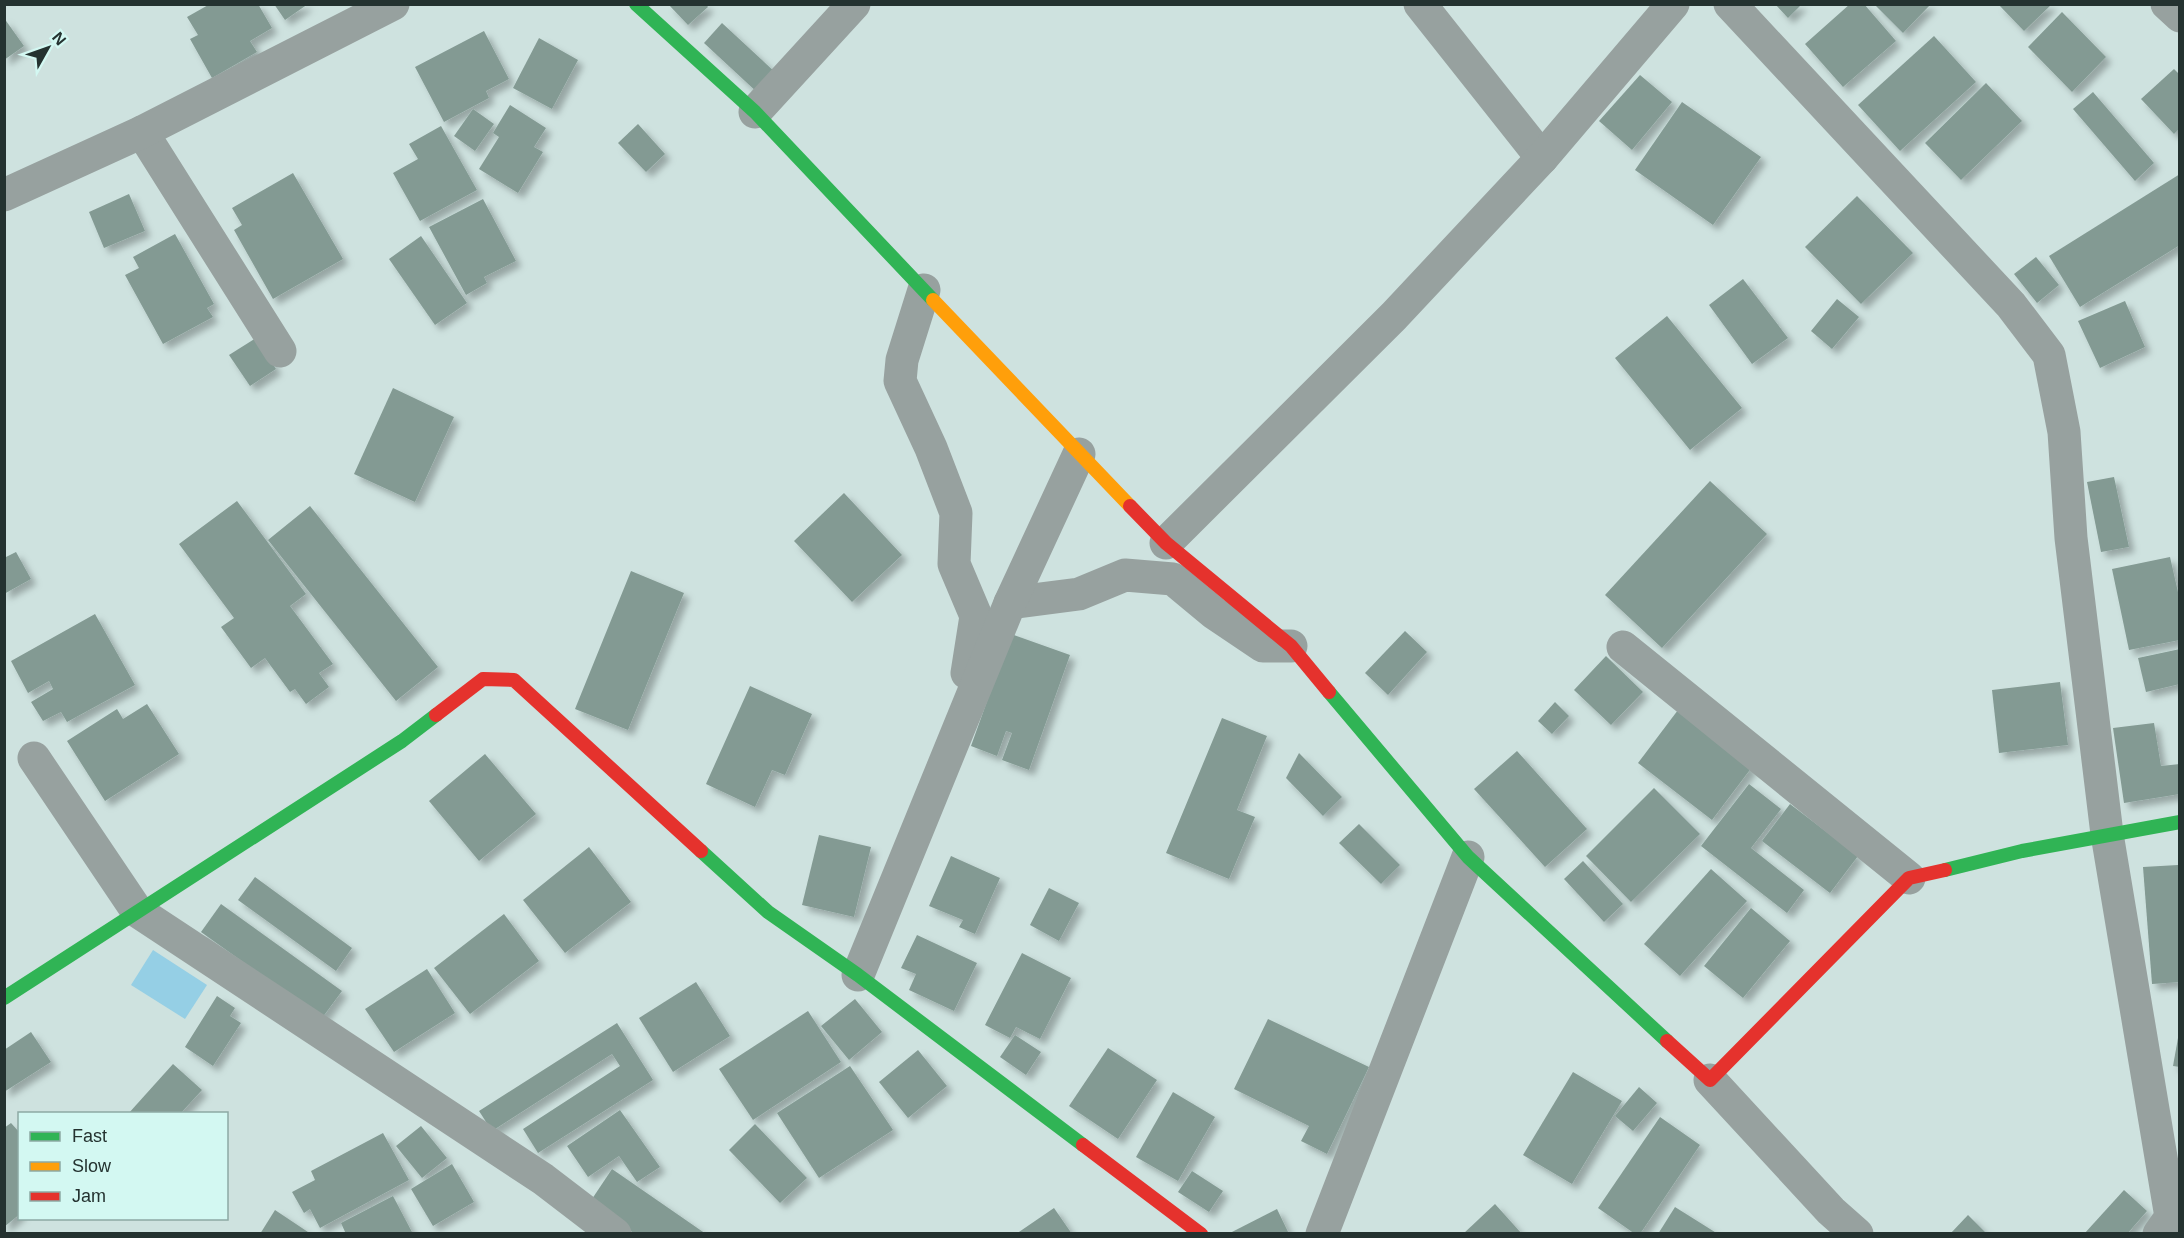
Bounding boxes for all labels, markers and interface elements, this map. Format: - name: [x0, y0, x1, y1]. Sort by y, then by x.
- north arrow: [18, 18, 78, 78]
- text: N: [49, 29, 69, 49]
- legend: [18, 1112, 228, 1220]
- text: Fast: [72, 1126, 107, 1146]
- text: Slow: [72, 1156, 112, 1176]
- text: Jam: [72, 1186, 106, 1206]

